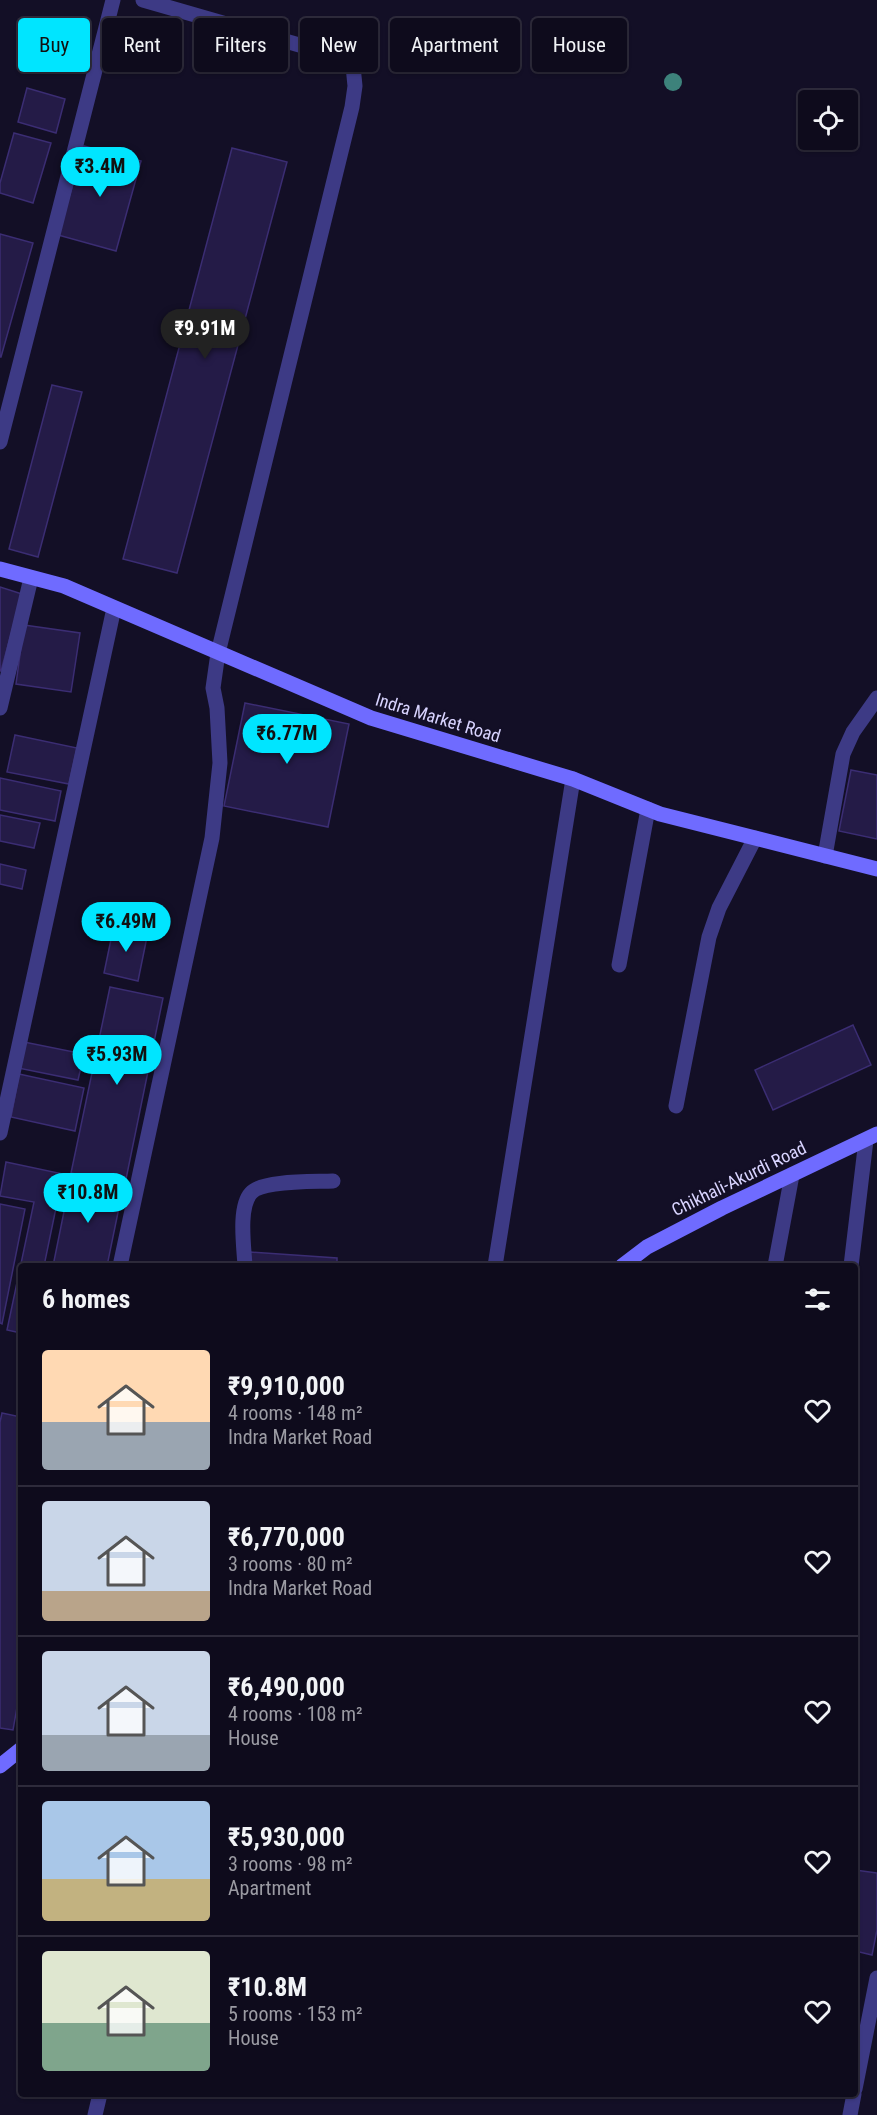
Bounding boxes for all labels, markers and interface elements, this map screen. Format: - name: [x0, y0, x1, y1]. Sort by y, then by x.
- chip: Buy: [18, 18, 90, 72]
- chip: Rent: [102, 18, 182, 72]
- chip: Filters: [194, 18, 288, 72]
- chip: New: [300, 18, 378, 72]
- chip: Apartment: [390, 18, 520, 72]
- chip: House: [532, 18, 627, 72]
- map controls: [798, 90, 858, 150]
- button: locate: [798, 90, 858, 150]
- pin: ₹3.4M: [58, 147, 142, 198]
- text: ₹3.4M: [75, 154, 125, 178]
- pin: ₹9.91M: [156, 309, 254, 360]
- text: ₹9.91M: [175, 316, 235, 340]
- street label: Indra Market Road: [373, 689, 503, 747]
- pin: ₹6.77M: [238, 714, 336, 765]
- text: ₹6.77M: [257, 721, 317, 745]
- pin: ₹6.49M: [77, 902, 175, 953]
- text: ₹6.49M: [96, 909, 156, 933]
- pin: ₹5.93M: [68, 1035, 166, 1086]
- text: ₹5.93M: [87, 1042, 147, 1066]
- street label: Chikhali-Akurdi Road: [668, 1137, 809, 1220]
- pin: ₹10.8M: [39, 1173, 137, 1224]
- text: ₹10.8M: [58, 1180, 118, 1204]
- icon: filters: [801, 1283, 834, 1316]
- text: 6 homes: [42, 1284, 130, 1314]
- text: ₹9,910,000: [228, 1371, 345, 1401]
- icon: home: [90, 1374, 162, 1446]
- icon: heart: [801, 1394, 834, 1427]
- text: 4 rooms · 148 m²: [228, 1401, 363, 1425]
- text: Indra Market Road: [228, 1425, 372, 1449]
- text: ₹6,770,000: [228, 1522, 345, 1552]
- icon: home: [90, 1525, 162, 1597]
- icon: heart: [801, 1545, 834, 1578]
- text: 3 rooms · 80 m²: [228, 1552, 353, 1576]
- text: Indra Market Road: [228, 1576, 372, 1600]
- text: ₹6,490,000: [228, 1672, 345, 1702]
- icon: home: [90, 1675, 162, 1747]
- icon: heart: [801, 1695, 834, 1728]
- text: 4 rooms · 108 m²: [228, 1702, 363, 1726]
- text: House: [228, 1726, 279, 1750]
- text: ₹5,930,000: [228, 1822, 345, 1852]
- icon: home: [90, 1825, 162, 1897]
- icon: heart: [801, 1845, 834, 1878]
- text: 3 rooms · 98 m²: [228, 1852, 353, 1876]
- text: Apartment: [228, 1876, 312, 1900]
- text: ₹10.8M: [228, 1972, 307, 2002]
- icon: home: [90, 1975, 162, 2047]
- icon: heart: [801, 1995, 834, 2028]
- text: 5 rooms · 153 m²: [228, 2002, 363, 2026]
- text: House: [228, 2026, 279, 2050]

